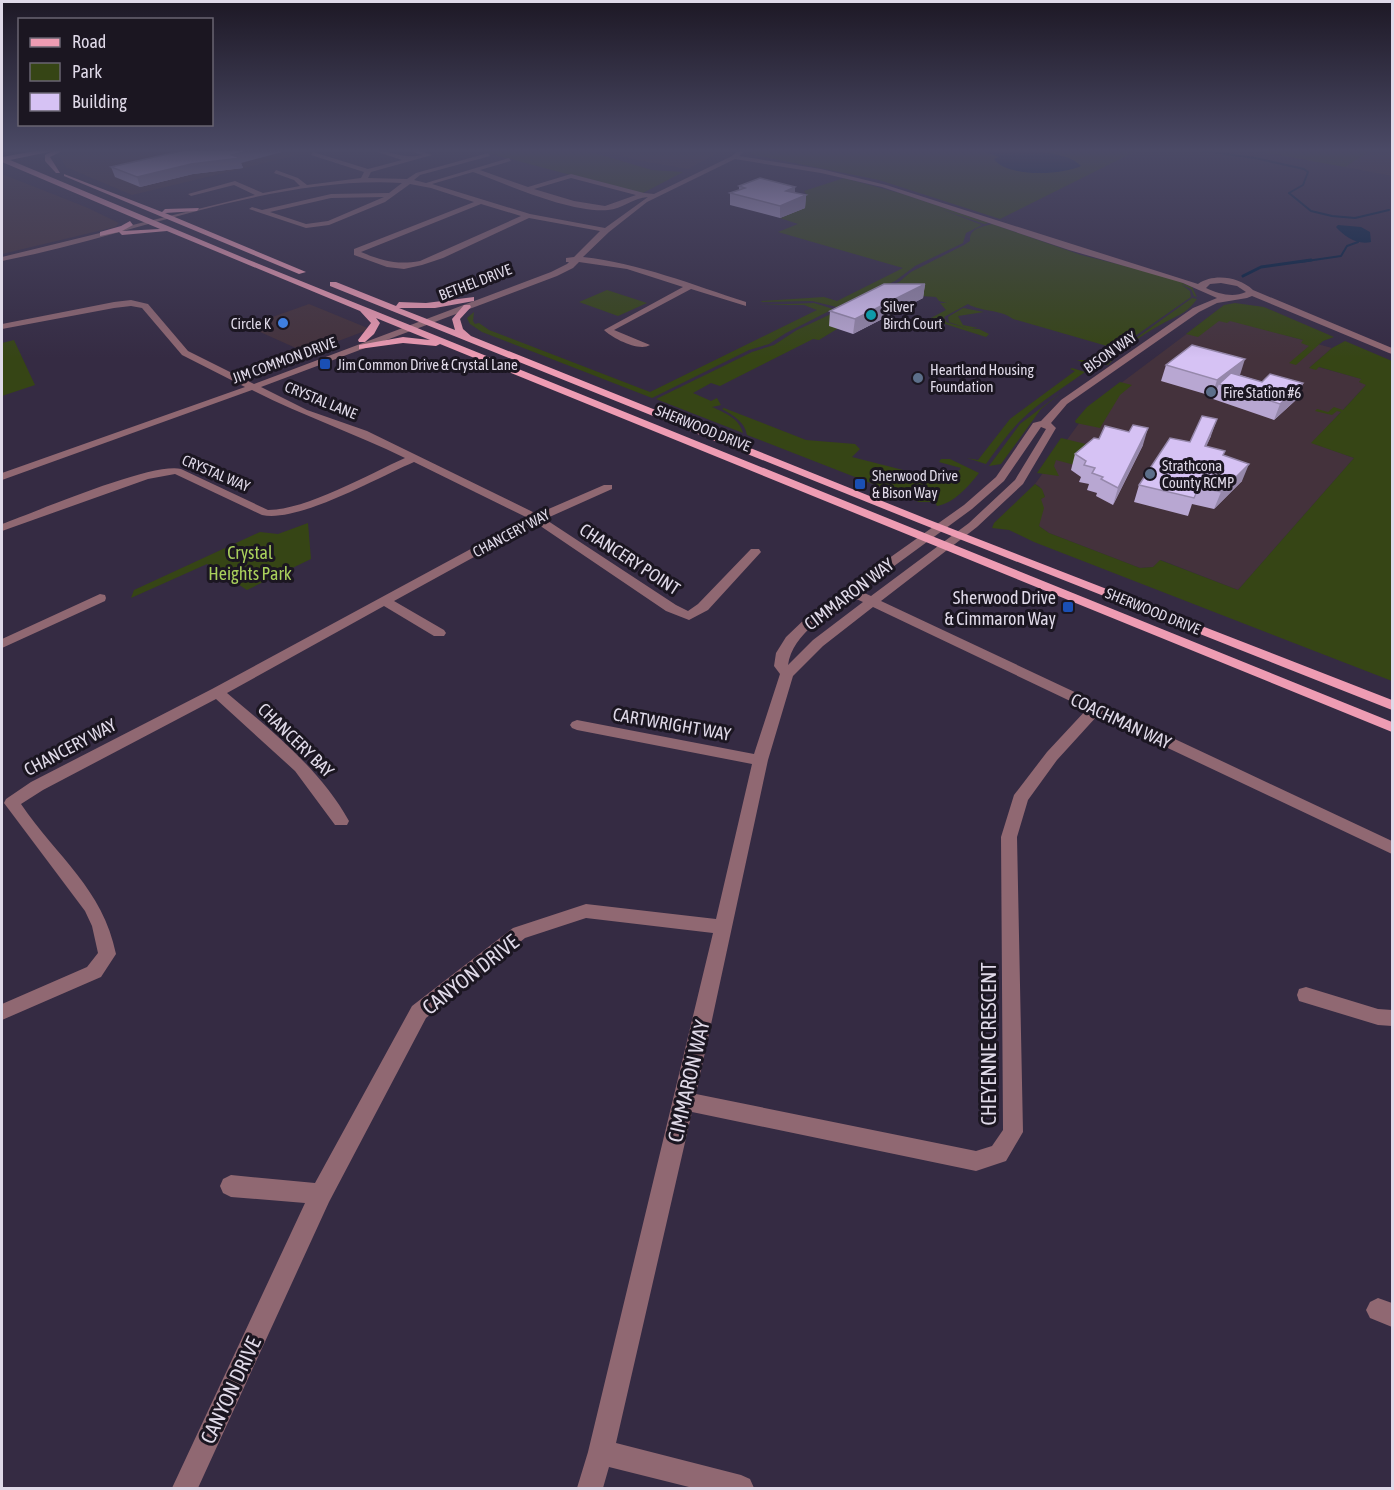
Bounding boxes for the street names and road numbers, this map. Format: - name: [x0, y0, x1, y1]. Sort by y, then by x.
- street label: BETHEL DRIVE: [436, 260, 514, 304]
- street label: BISON WAY: [1080, 327, 1140, 376]
- street label: JIM COMMON DRIVE: [230, 333, 339, 387]
- street label: CRYSTAL LANE: [282, 378, 360, 422]
- street label: SHERWOOD DRIVE: [653, 401, 754, 455]
- street label: CRYSTAL WAY: [179, 451, 253, 495]
- street label: CHANCERY WAY: [470, 505, 553, 560]
- street label: CHANCERY POINT: [576, 519, 684, 599]
- street label: CIMMARON WAY: [800, 554, 898, 634]
- street label: SHERWOOD DRIVE: [1103, 584, 1204, 638]
- street label: COACHMAN WAY: [1068, 689, 1174, 753]
- street label: CHANCERY BAY: [254, 699, 338, 781]
- street label: CARTWRIGHT WAY: [611, 703, 733, 745]
- street label: CHANCERY WAY: [20, 714, 120, 780]
- street label: CANYON DRIVE: [417, 929, 523, 1019]
- street label: CHEYENNE CRESCENT: [976, 962, 1000, 1126]
- street label: CIMMARON WAY: [662, 1017, 714, 1144]
- street label: CANYON DRIVE: [195, 1333, 265, 1447]

